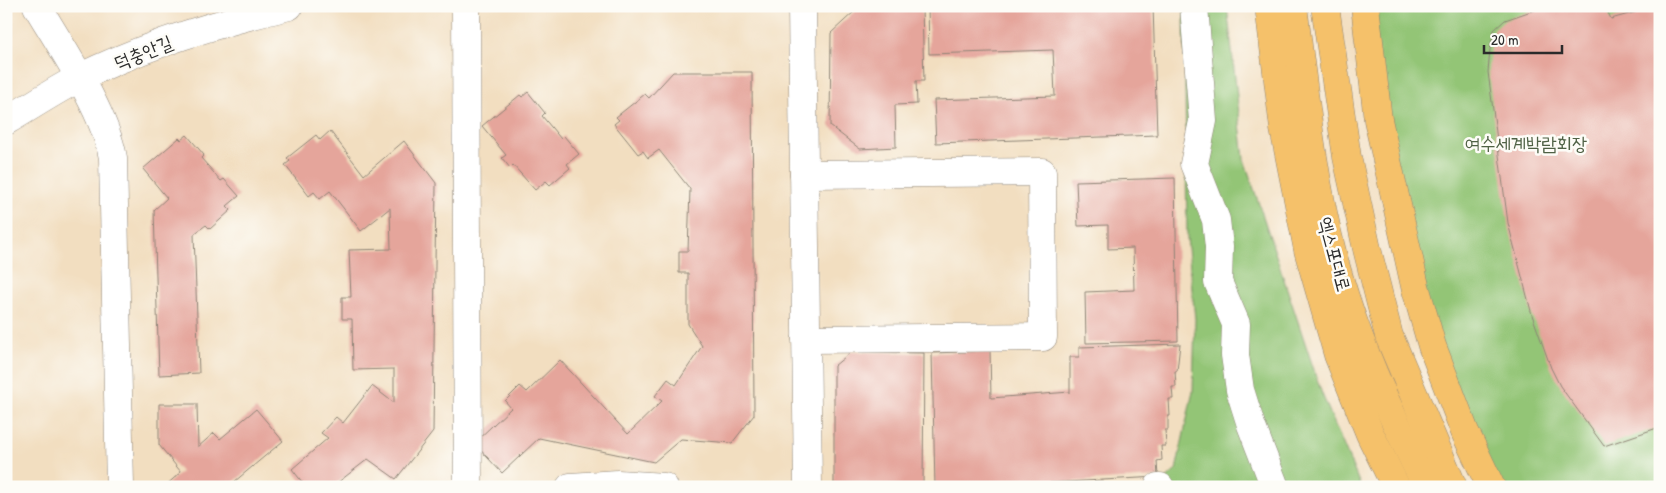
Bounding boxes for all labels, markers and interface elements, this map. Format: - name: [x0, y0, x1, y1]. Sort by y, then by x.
- scale bar: [1484, 22, 1561, 54]
- street label: 덕충안길: [110, 28, 176, 76]
- text: 20 m: [1491, 29, 1518, 50]
- park label: 여수세계박람회장: [1465, 130, 1587, 156]
- street label: 엑스포대로: [1313, 214, 1357, 294]

